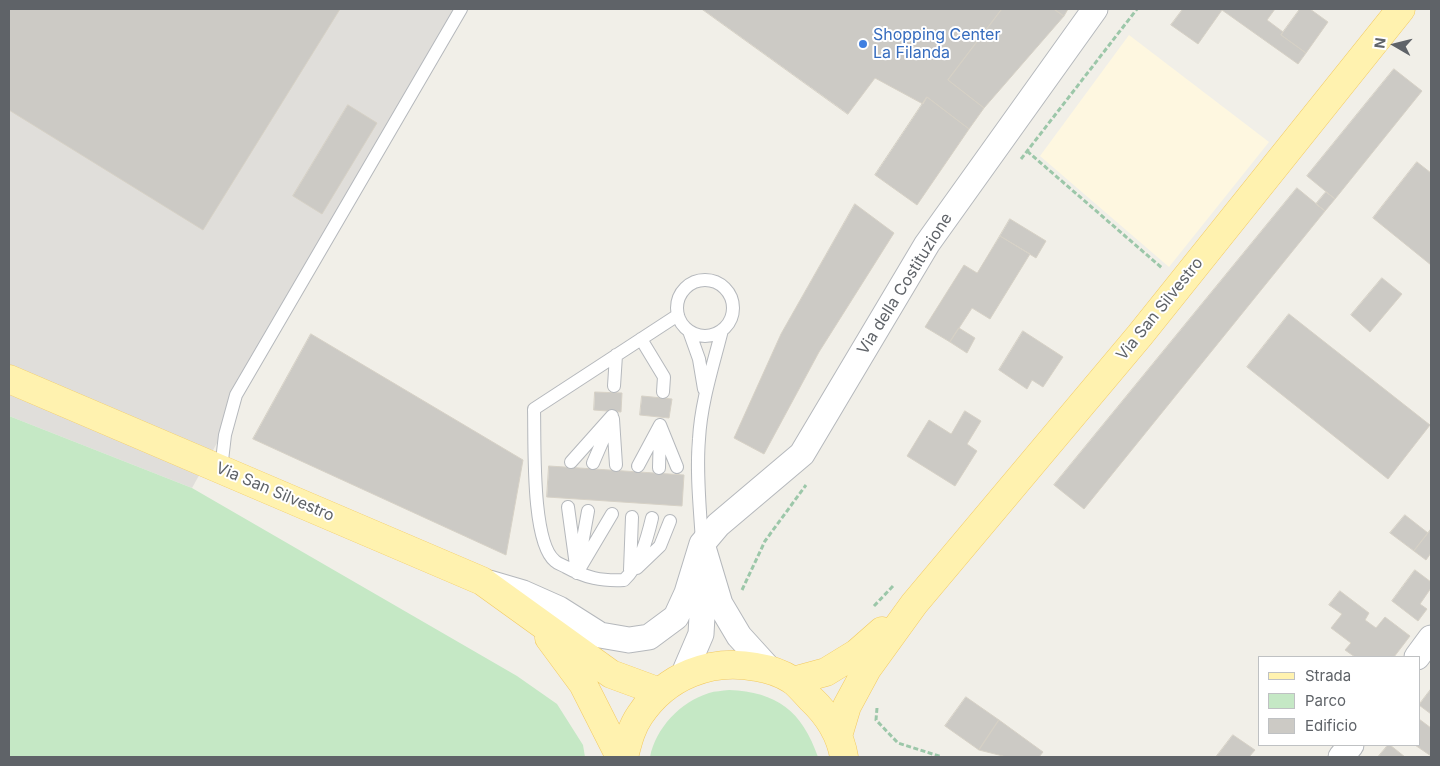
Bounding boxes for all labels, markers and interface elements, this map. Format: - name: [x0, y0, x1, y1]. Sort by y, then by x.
- north arrow: [1370, 20, 1420, 70]
- place label: Shopping Center La Filanda: [873, 25, 1000, 63]
- text: N: [1370, 36, 1389, 49]
- marker: Shopping Center La Filanda: [857, 38, 869, 50]
- street label: Via della Costituzione: [854, 210, 956, 358]
- street label: Via San Silvestro: [1113, 254, 1207, 364]
- street label: Via San Silvestro: [213, 458, 337, 526]
- legend: [1258, 656, 1420, 746]
- text: Strada: [1305, 666, 1351, 685]
- text: Parco: [1305, 691, 1346, 710]
- text: Edificio: [1305, 716, 1357, 735]

